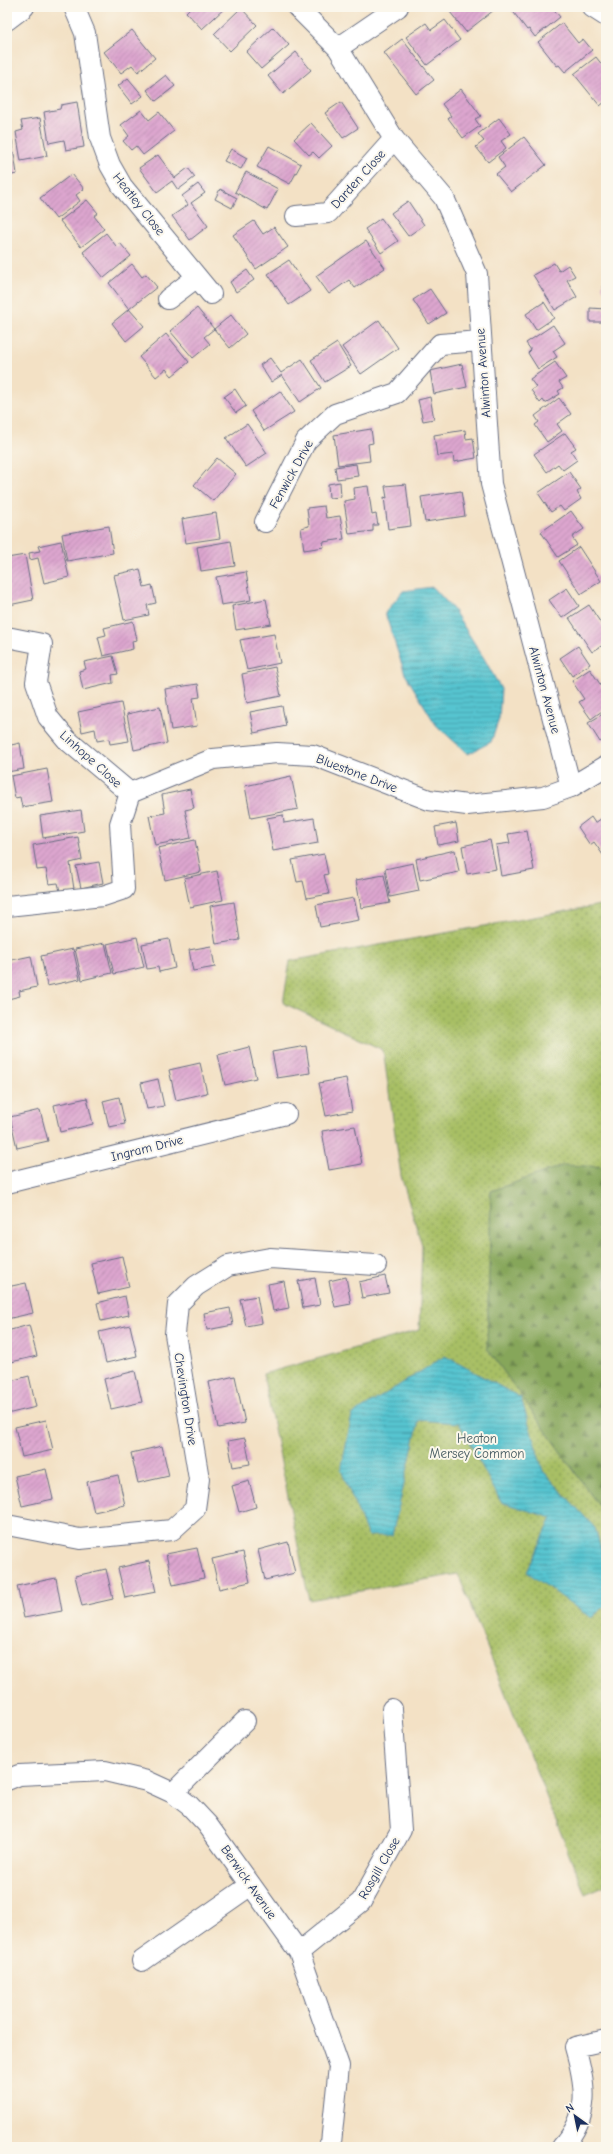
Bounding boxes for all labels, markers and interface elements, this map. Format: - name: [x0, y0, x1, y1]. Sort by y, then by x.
- street label: Darden Close: [328, 146, 389, 212]
- street label: Heatley Close: [110, 170, 168, 239]
- street label: Alwinton Avenue: [472, 327, 494, 418]
- street label: Fenwick Drive: [266, 437, 316, 511]
- street label: Alwinton Avenue: [526, 645, 564, 736]
- street label: Linhope Close: [57, 727, 125, 791]
- street label: Bluestone Drive: [314, 751, 400, 796]
- street label: Ingram Drive: [109, 1132, 185, 1164]
- street label: Chevington Drive: [171, 1352, 201, 1447]
- park label: Heaton Mersey Common: [429, 1431, 525, 1461]
- street label: Rosgill Close: [355, 1834, 403, 1902]
- street label: Berwick Avenue: [218, 1842, 280, 1922]
- north arrow: [555, 2096, 595, 2136]
- text: N: [563, 2101, 576, 2115]

